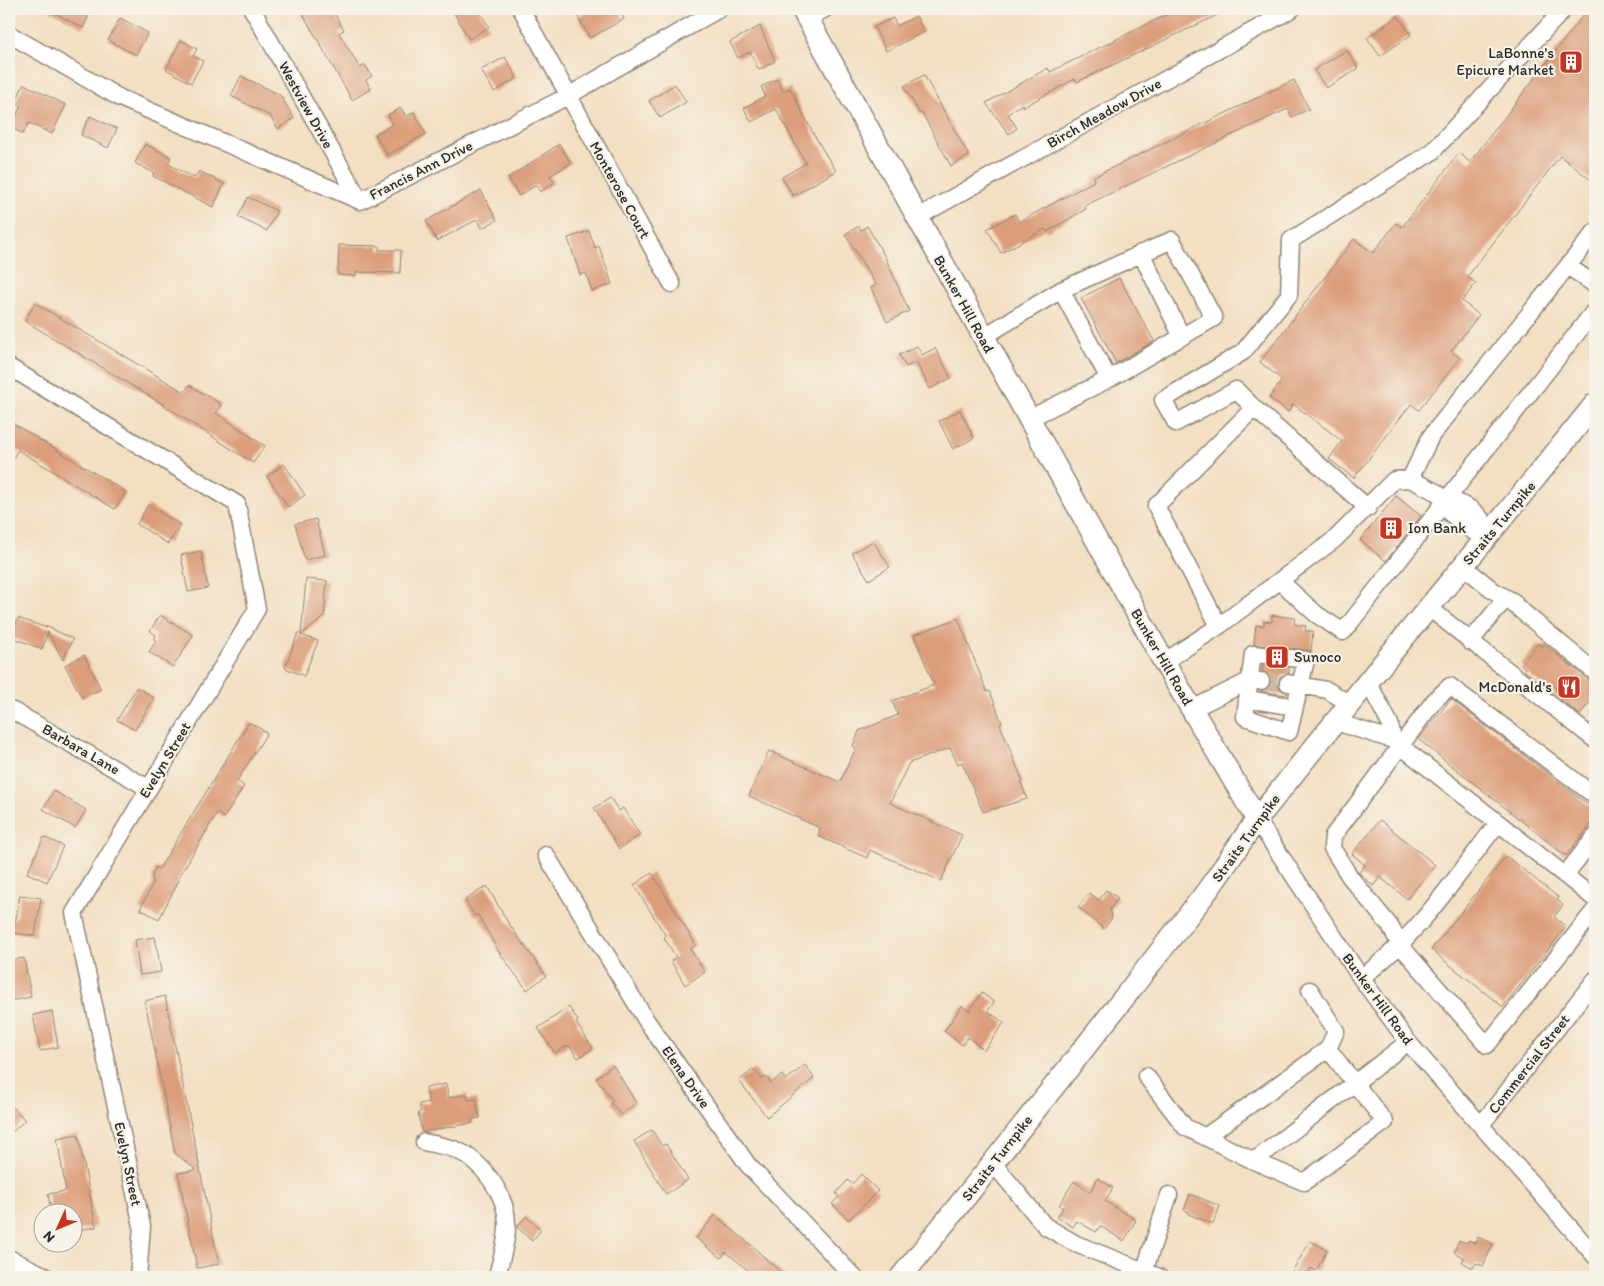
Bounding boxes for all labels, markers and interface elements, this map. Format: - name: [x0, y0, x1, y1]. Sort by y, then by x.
- place label: LaBonne's Epicure Market: [1456, 44, 1554, 79]
- building icon: LaBonne's Epicure Market: [1558, 49, 1584, 75]
- street label: Westview Drive: [275, 58, 337, 152]
- street label: Birch Meadow Drive: [1044, 74, 1164, 152]
- street label: Francis Ann Drive: [366, 136, 476, 204]
- street label: Monterose Court: [586, 138, 654, 242]
- street label: Bunker Hill Road: [930, 252, 998, 356]
- street label: Straits Turnpike: [1459, 477, 1539, 569]
- building icon: Ion Bank: [1378, 515, 1404, 541]
- place label: Ion Bank: [1408, 519, 1466, 537]
- street label: Bunker Hill Road: [1127, 605, 1197, 709]
- building icon: Sunoco: [1264, 644, 1290, 670]
- place label: Sunoco: [1294, 648, 1341, 666]
- restaurant icon: McDonald's: [1556, 674, 1582, 700]
- place label: McDonald's: [1479, 678, 1552, 696]
- street label: Evelyn Street: [135, 718, 195, 801]
- street label: Barbara Lane: [39, 720, 123, 778]
- street label: Straits Turnpike: [1208, 790, 1284, 886]
- street label: Bunker Hill Road: [1339, 950, 1417, 1048]
- street label: Commercial Street: [1485, 1010, 1574, 1117]
- street label: Elena Drive: [658, 1042, 714, 1112]
- street label: Straits Turnpike: [958, 1111, 1036, 1205]
- street label: Evelyn Street: [110, 1120, 146, 1208]
- north arrow: [32, 1204, 82, 1254]
- text: N: [40, 1227, 58, 1246]

